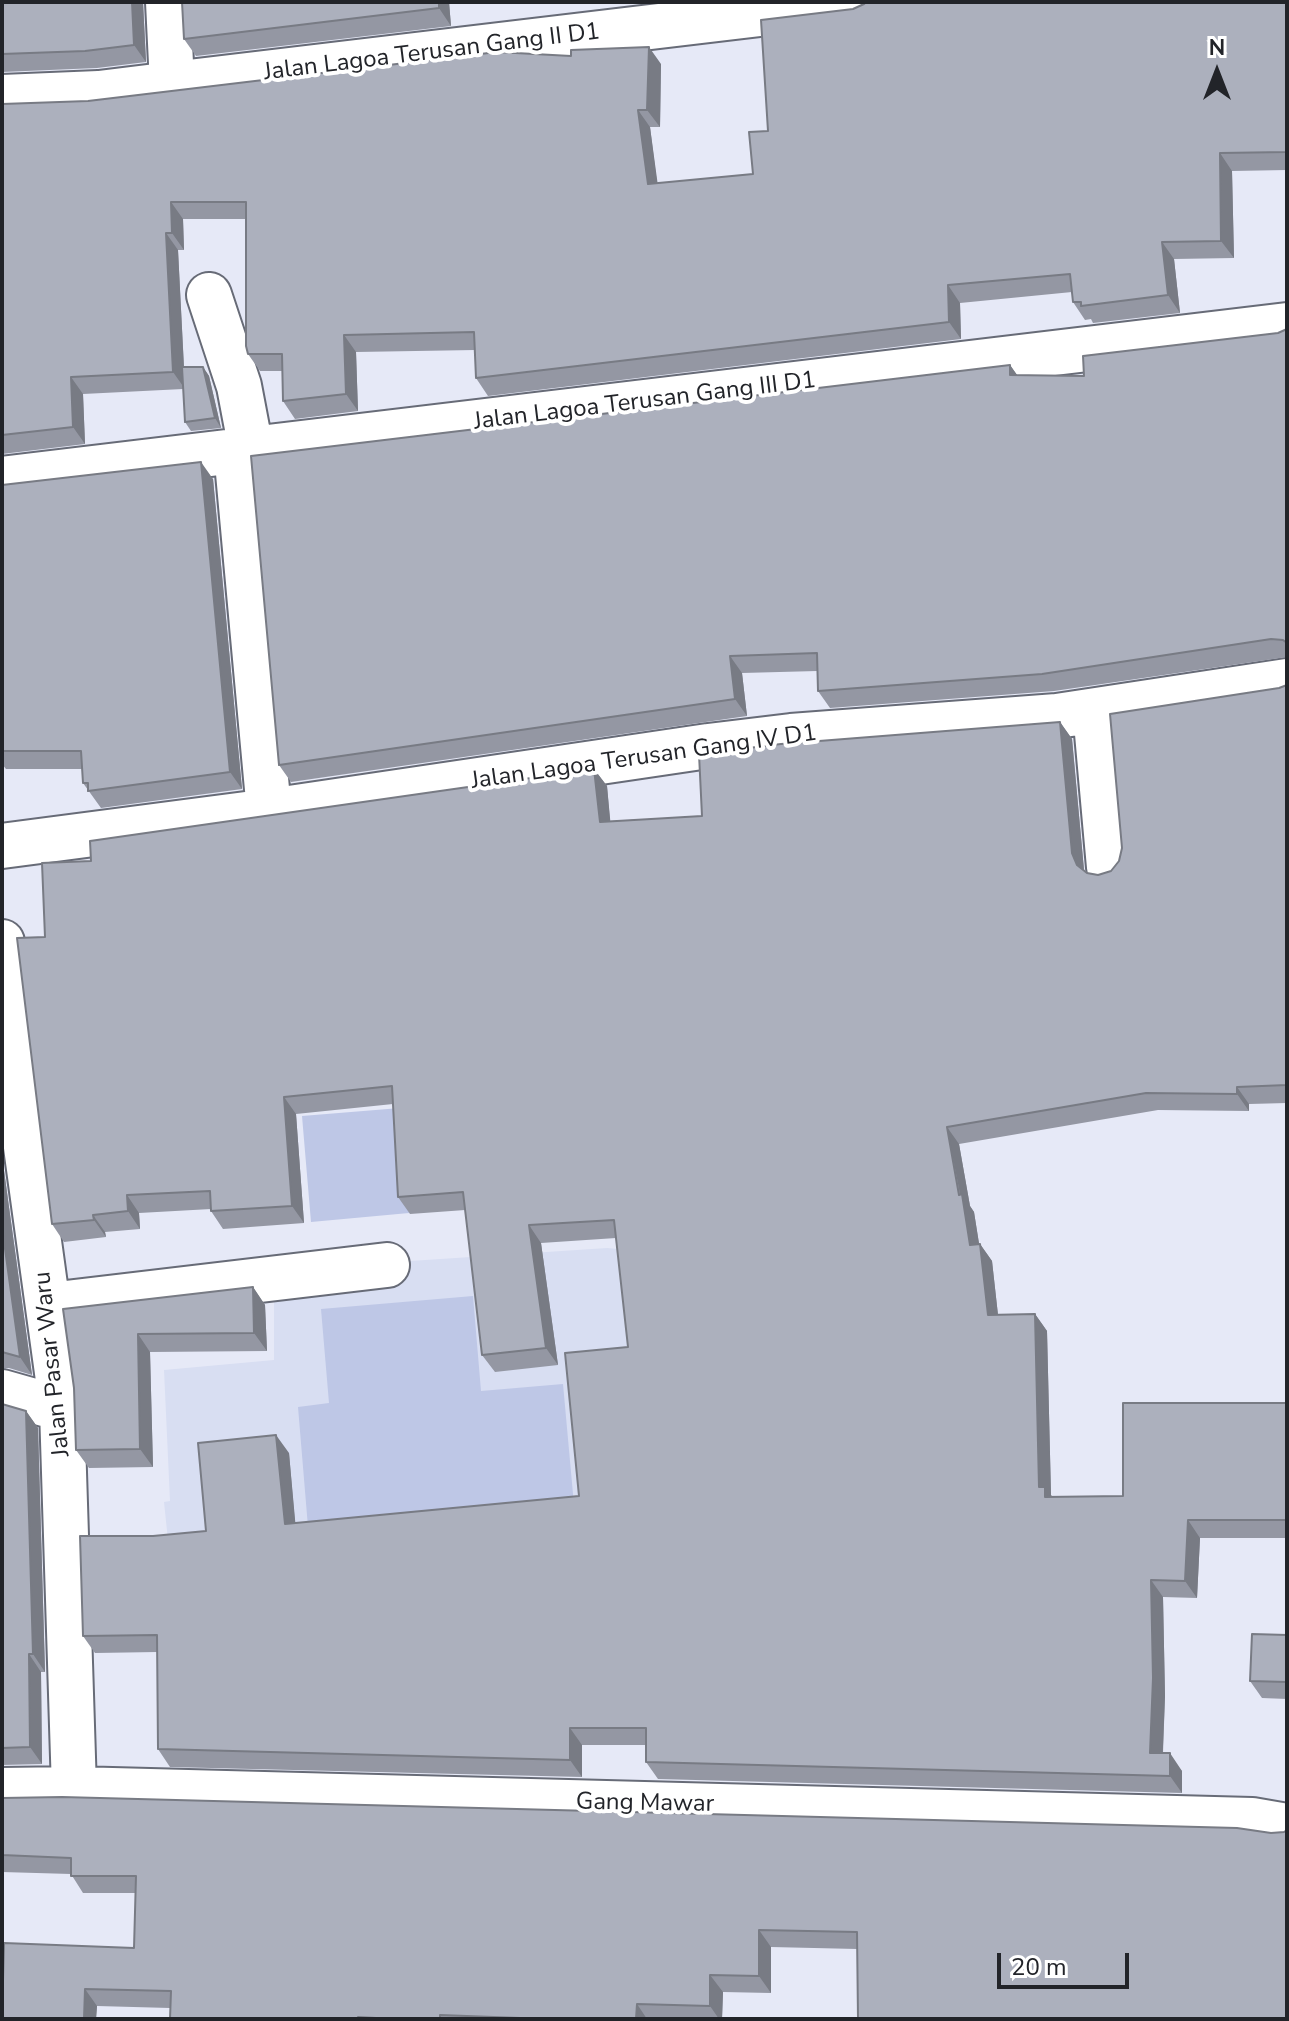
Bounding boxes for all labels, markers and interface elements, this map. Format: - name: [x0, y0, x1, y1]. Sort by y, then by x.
- street label: Jalan Lagoa Terusan Gang II D1: [262, 18, 602, 88]
- north arrow: [1177, 32, 1257, 112]
- text: N: [1209, 33, 1225, 63]
- street label: Jalan Lagoa Terusan Gang III D1: [472, 367, 818, 437]
- street label: Jalan Lagoa Terusan Gang IV D1: [469, 719, 819, 797]
- street label: Jalan Pasar Waru: [29, 1270, 77, 1458]
- street label: Gang Mawar: [576, 1788, 714, 1820]
- scale bar: [1001, 1937, 1133, 1987]
- text: 20 m: [1011, 1951, 1067, 1983]

